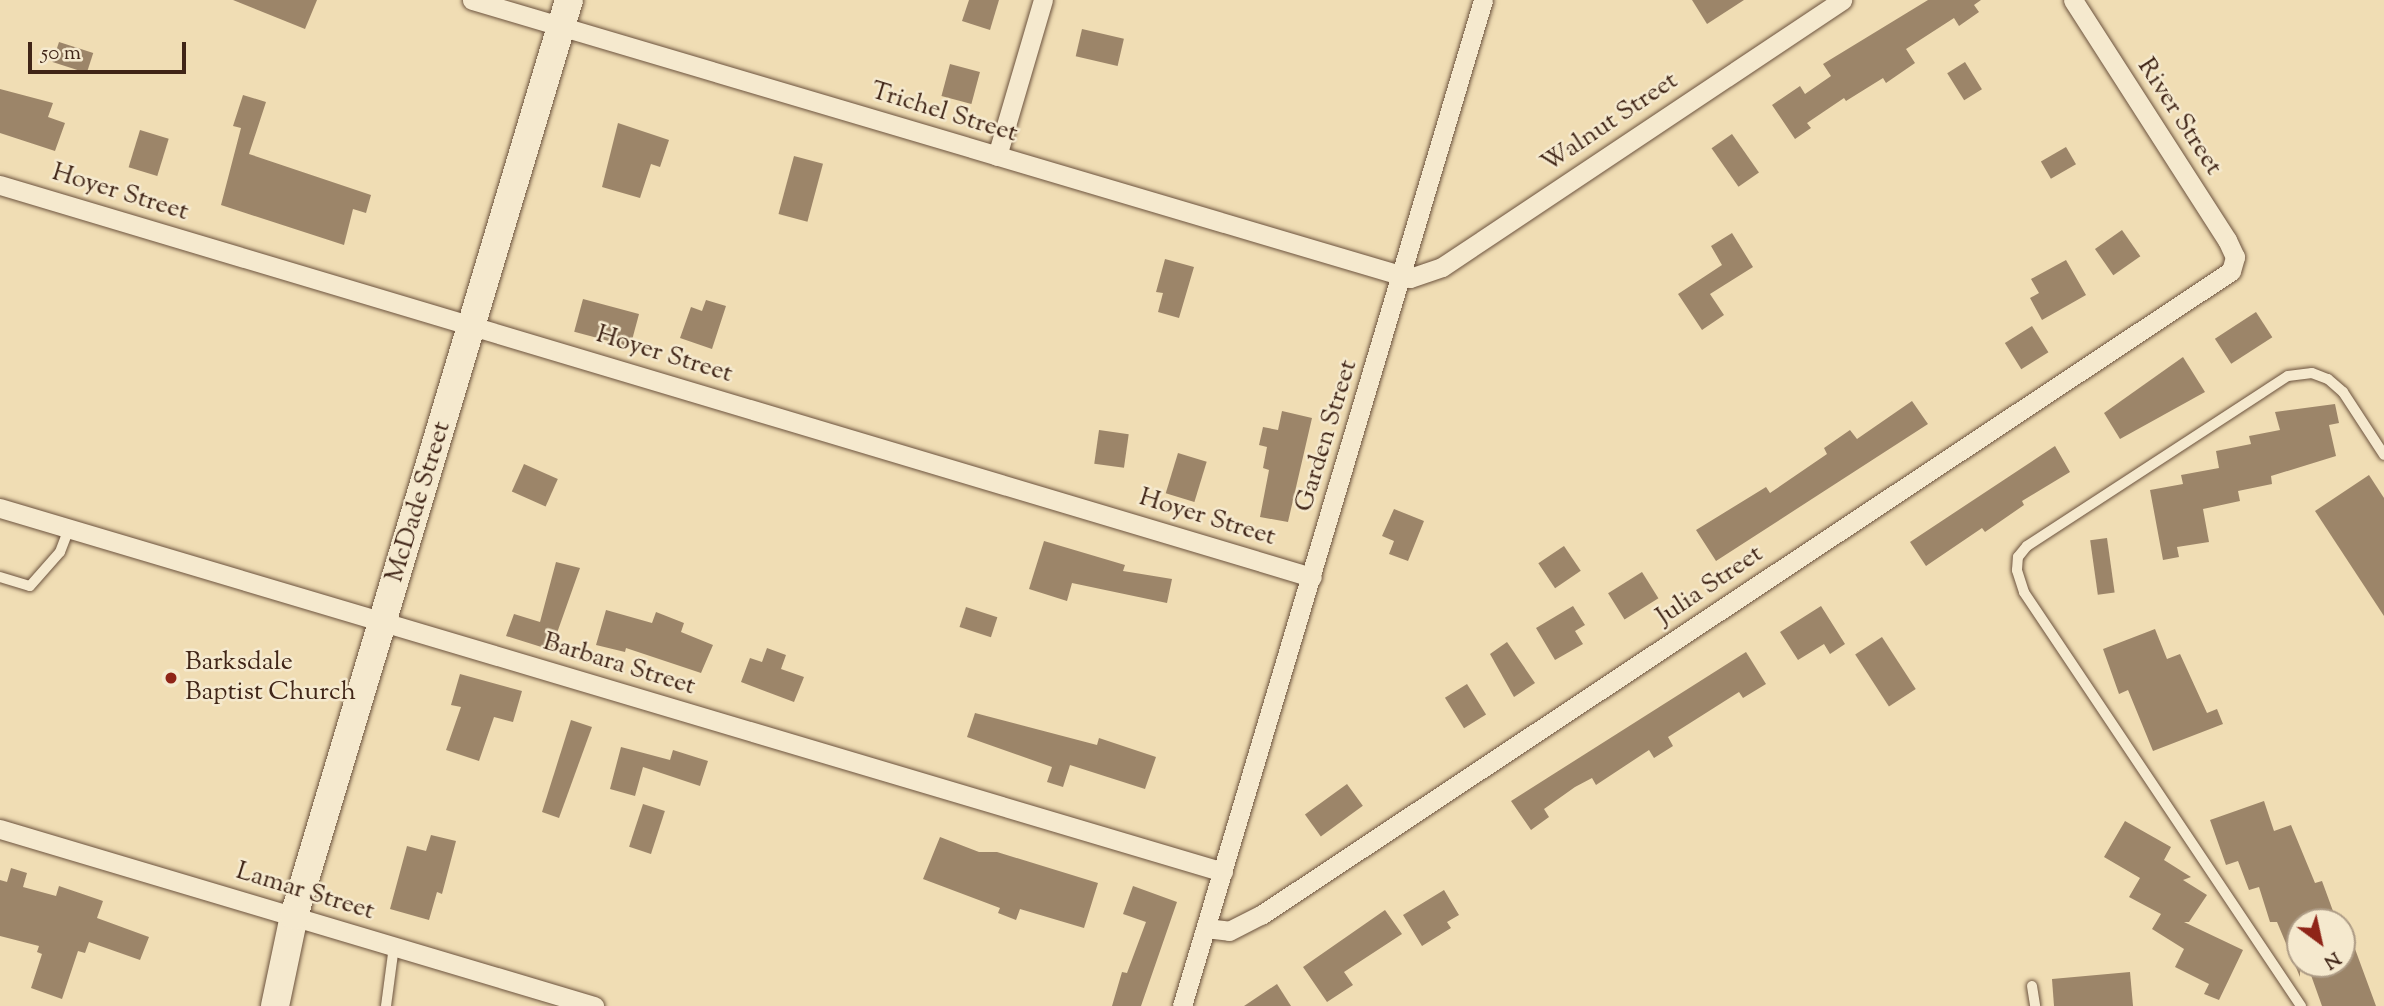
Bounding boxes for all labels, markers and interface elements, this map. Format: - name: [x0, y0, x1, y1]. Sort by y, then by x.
- scale bar: [32, 28, 189, 72]
- text: 50 m: [41, 39, 81, 69]
- street label: River Street: [2130, 53, 2228, 181]
- street label: Walnut Street: [1536, 66, 1684, 180]
- street label: Trichel Street: [867, 76, 1021, 150]
- street label: Hoyer Street: [48, 157, 192, 229]
- street label: Hoyer Street: [592, 319, 736, 391]
- street label: Garden Street: [1289, 356, 1365, 516]
- street label: McDade Street: [380, 418, 458, 586]
- street label: Hoyer Street: [1135, 482, 1279, 554]
- street label: Julia Street: [1651, 539, 1769, 633]
- street label: Barbara Street: [539, 627, 699, 703]
- place label: Barksdale Baptist Church: [185, 647, 356, 708]
- marker: Barksdale Baptist Church: [163, 670, 179, 686]
- street label: Lamar Street: [232, 856, 378, 928]
- north arrow: [2286, 908, 2356, 978]
- text: N: [2318, 944, 2345, 975]

